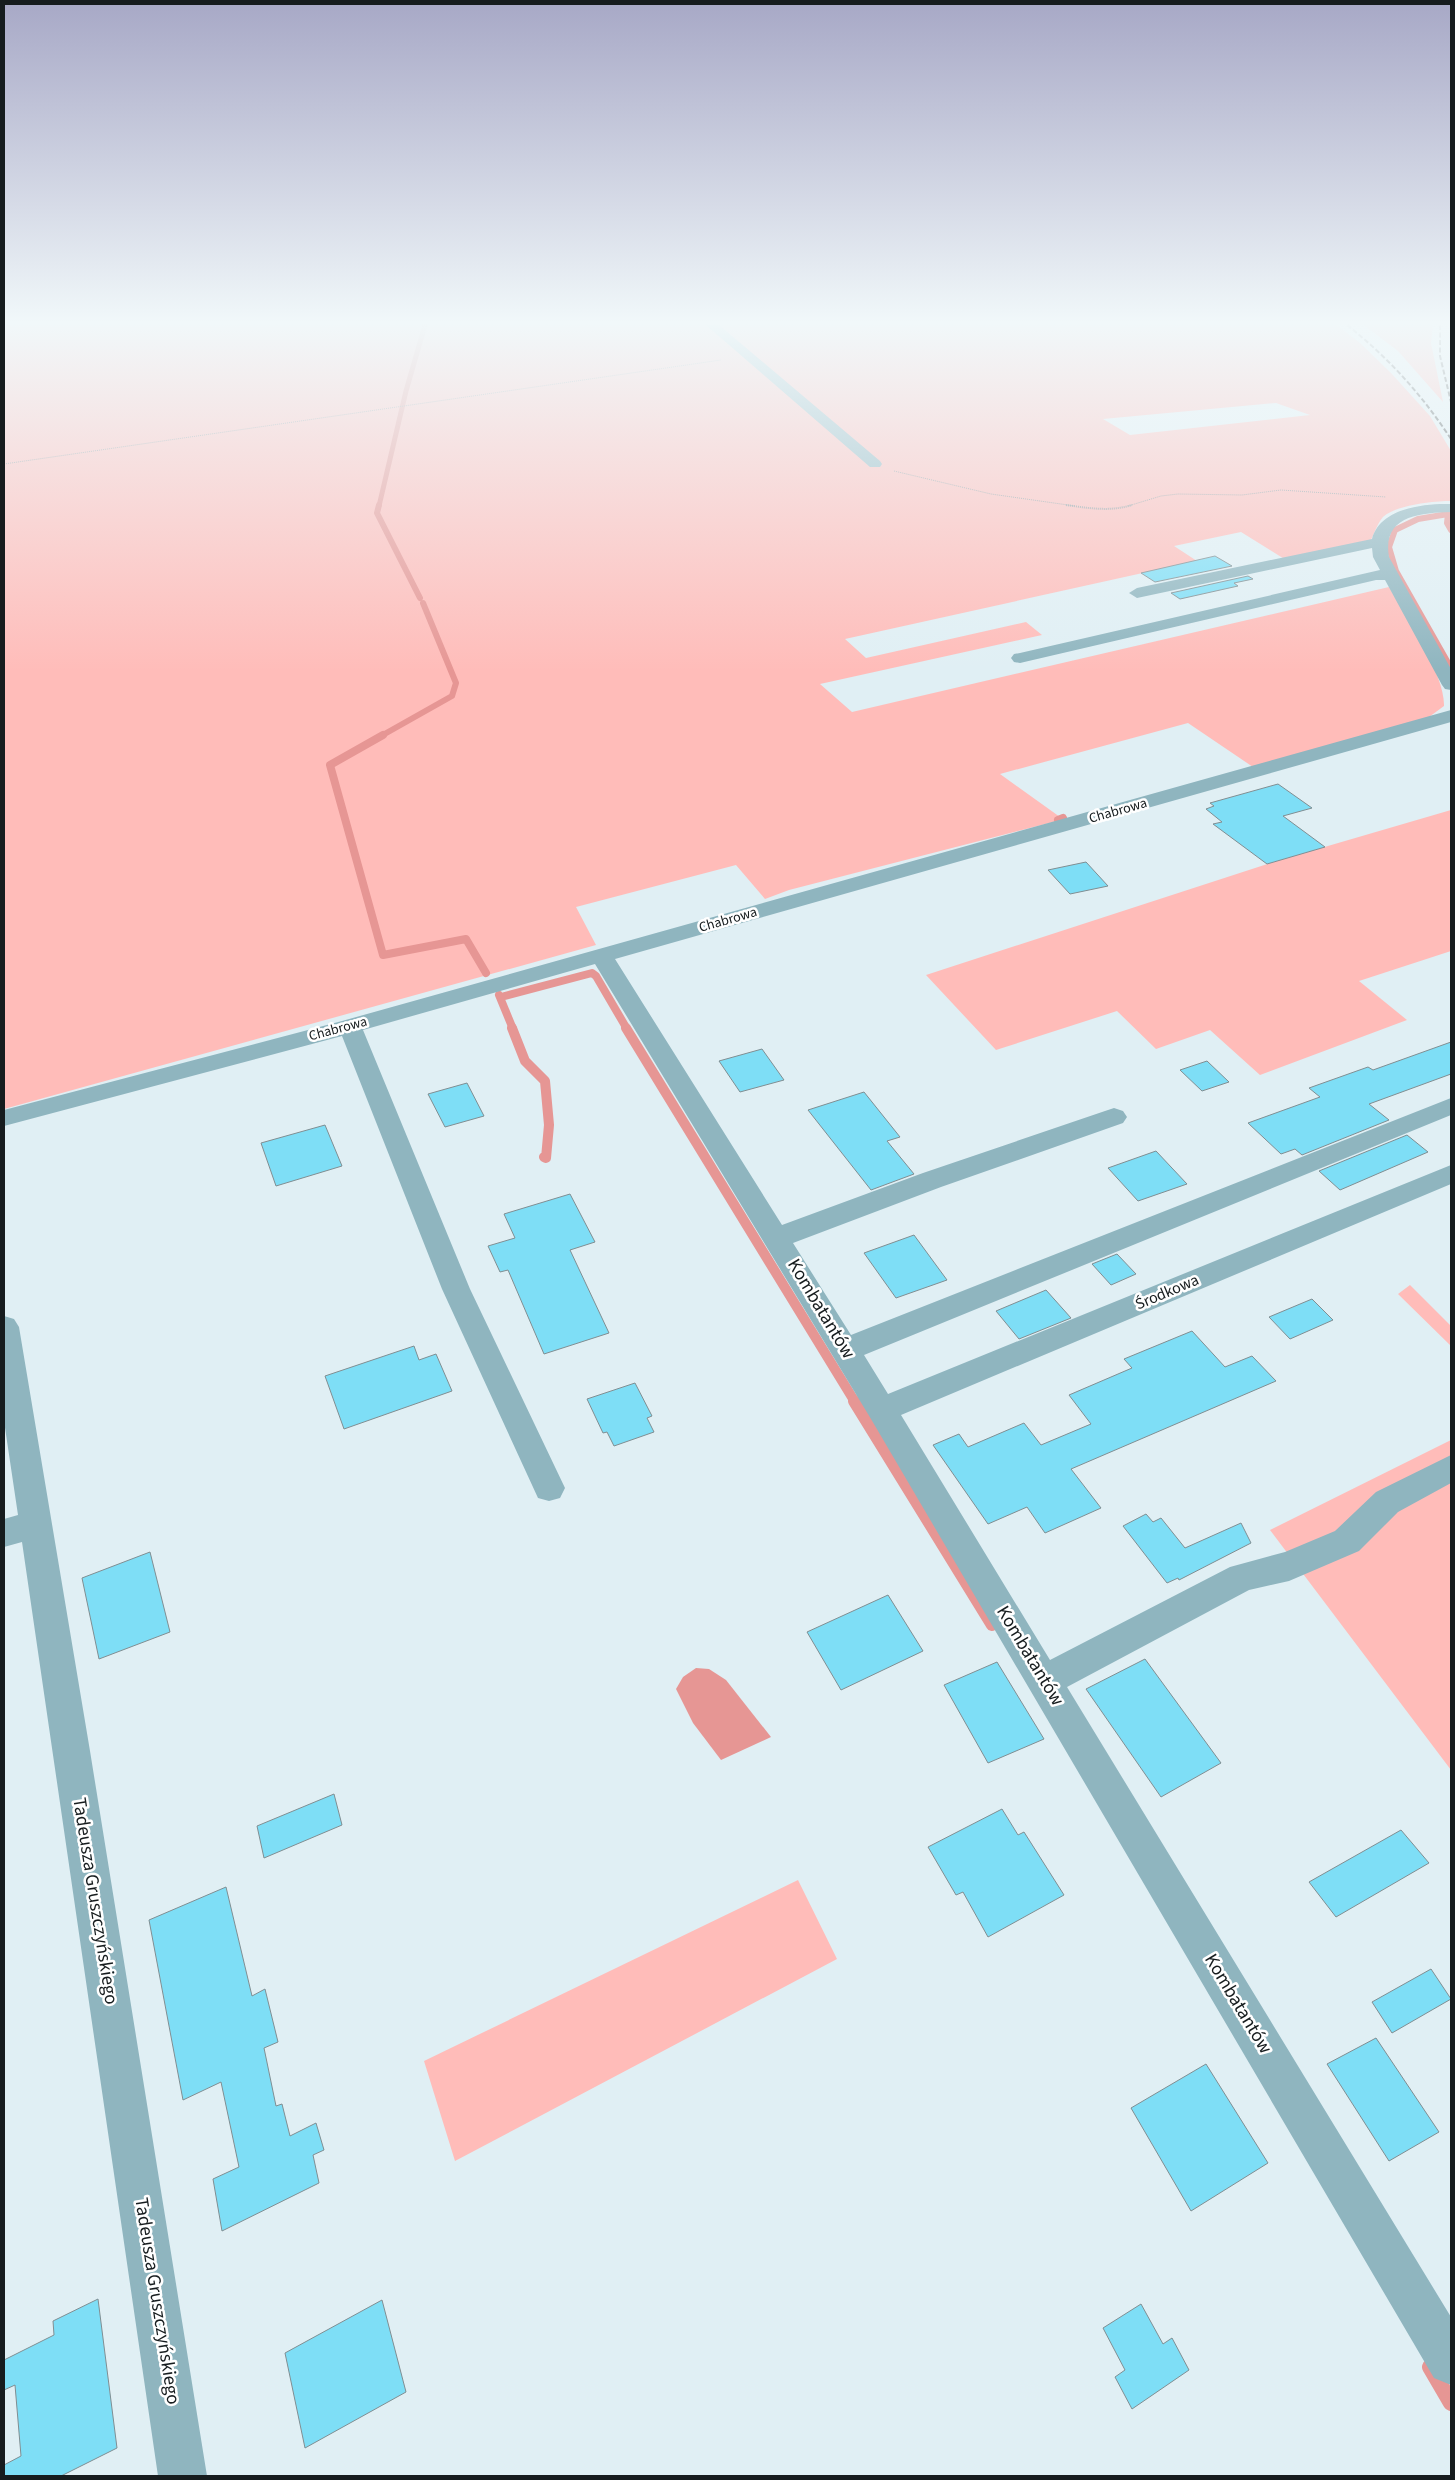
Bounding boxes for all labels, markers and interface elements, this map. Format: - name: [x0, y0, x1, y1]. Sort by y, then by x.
- street label: Chabrowa: [1087, 793, 1149, 829]
- street label: Chabrowa: [697, 902, 759, 938]
- street label: Chabrowa: [307, 1012, 369, 1046]
- street label: Kombatantów: [780, 1254, 862, 1364]
- street label: Środkowa: [1132, 1269, 1202, 1315]
- street label: Kombatantów: [989, 1601, 1071, 1711]
- street label: Tadeusza Gruszczyńskiego: [65, 1796, 125, 2006]
- street label: Kombatantów: [1197, 1949, 1279, 2059]
- street label: Tadeusza Gruszczyńskiego: [127, 2196, 187, 2406]

